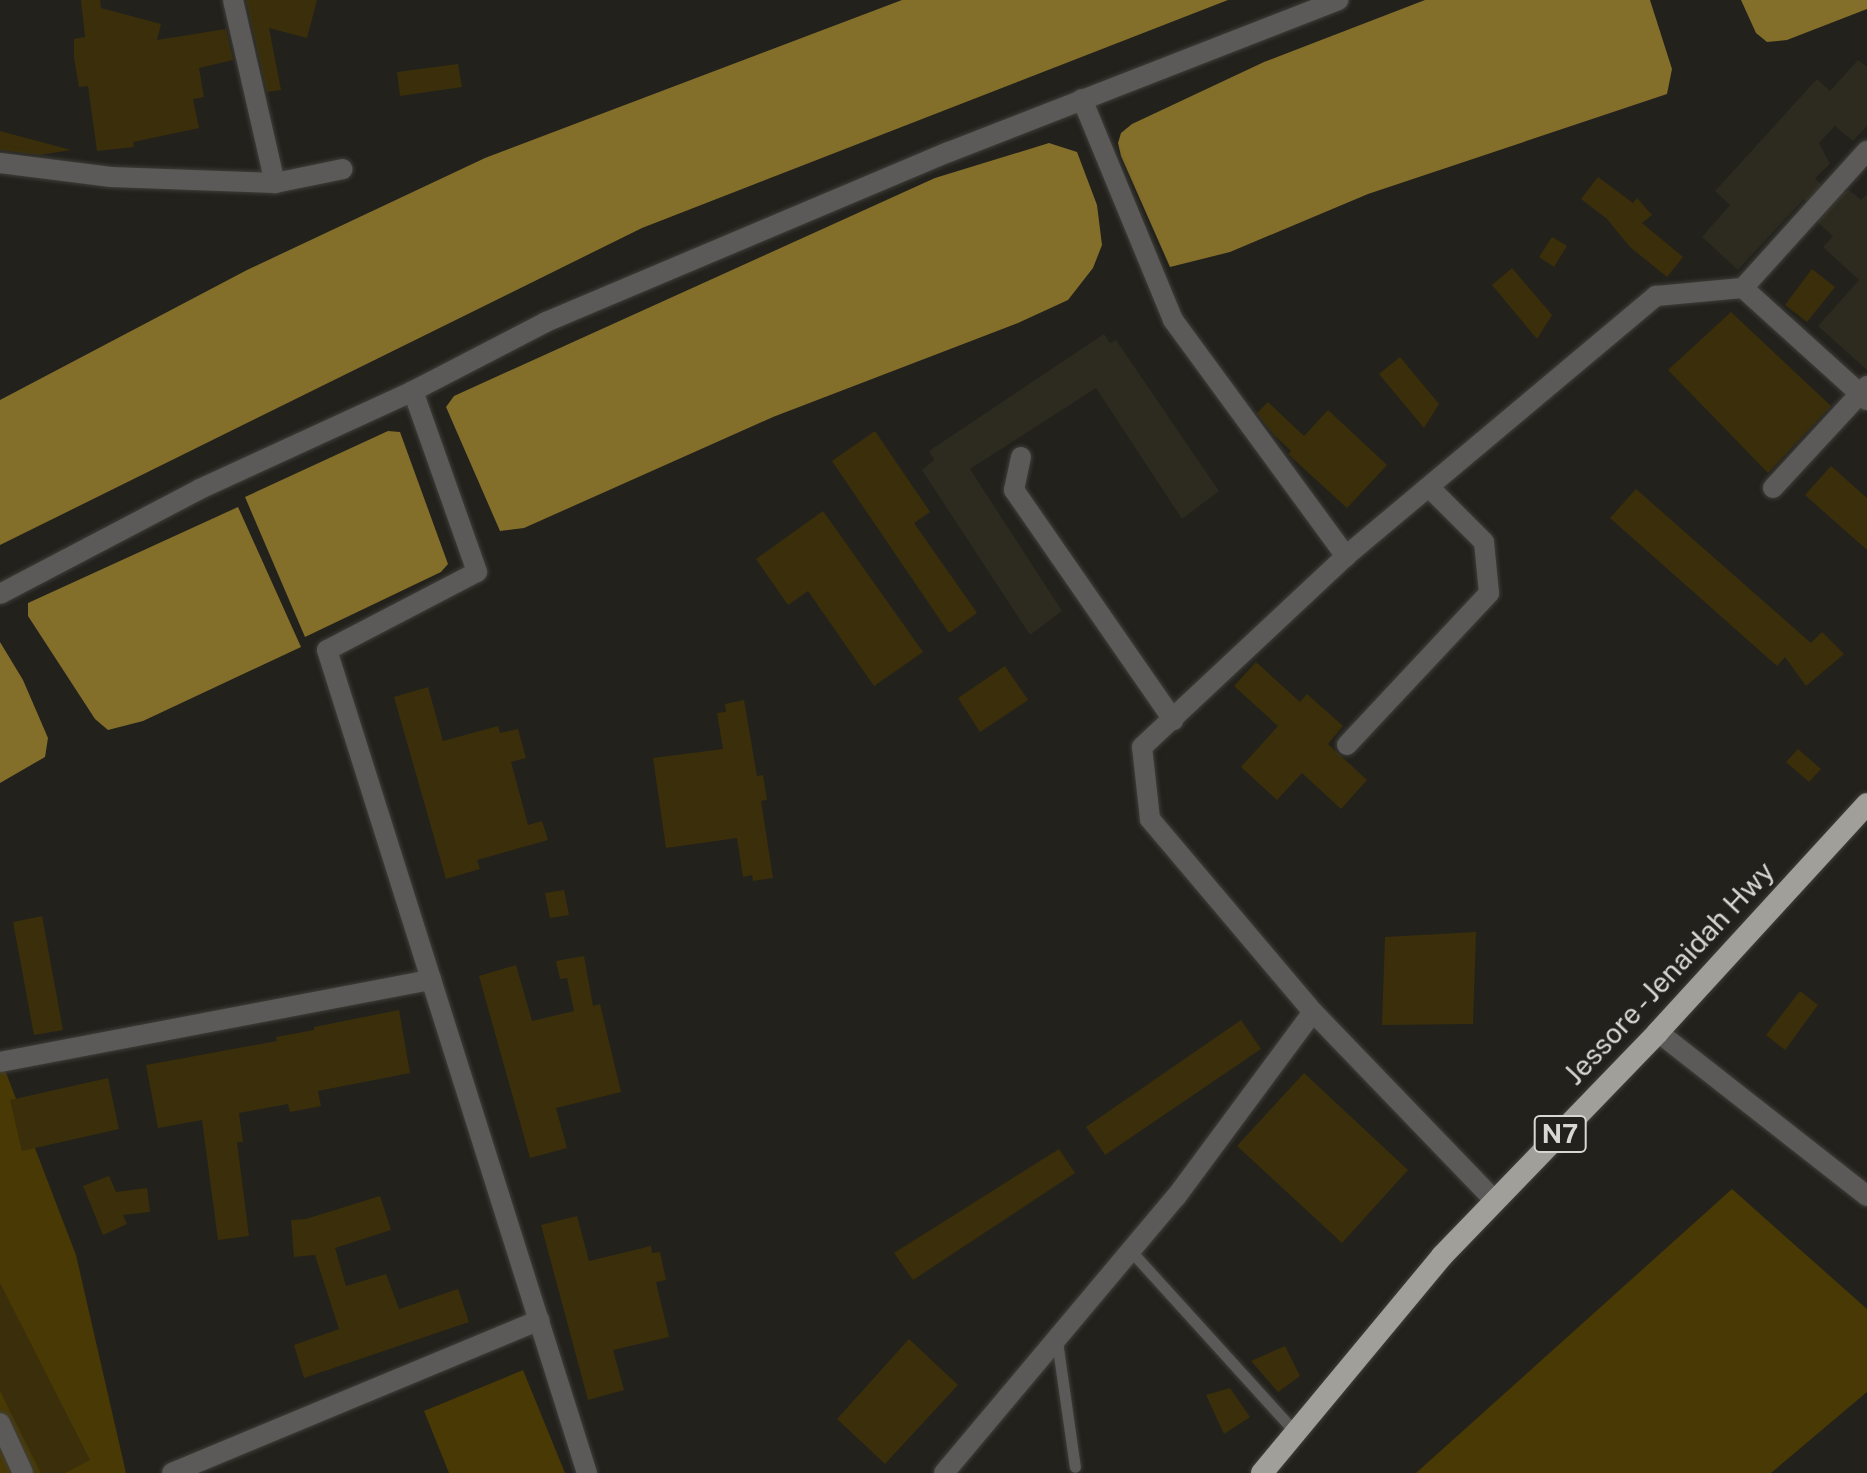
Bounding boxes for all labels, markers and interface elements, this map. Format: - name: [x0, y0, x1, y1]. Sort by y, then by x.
- street label: Jessore - Jenaidah Hwy: [1554, 852, 1784, 1094]
- road number: N7: [1532, 1112, 1588, 1156]

